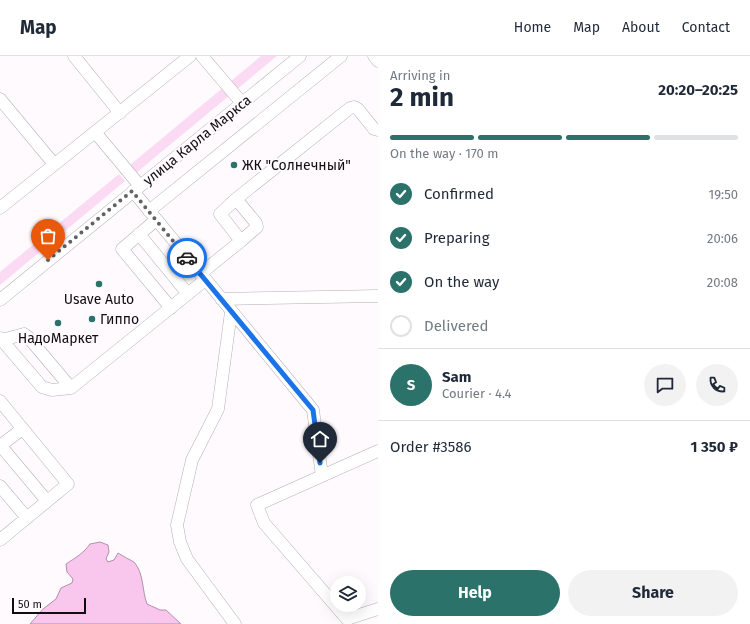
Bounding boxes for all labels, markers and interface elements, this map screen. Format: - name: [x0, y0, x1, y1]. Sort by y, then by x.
- text: Map: [20, 16, 57, 39]
- text: Home: [514, 19, 551, 36]
- text: Map: [573, 19, 600, 36]
- text: About: [622, 19, 660, 36]
- text: Contact: [682, 19, 730, 36]
- text: Arriving in: [390, 68, 450, 83]
- text: 20:20–20:25: [658, 81, 738, 99]
- text: 2 min: [390, 82, 454, 113]
- street label: улица Карла Маркса: [140, 92, 255, 189]
- text: On the way · 170 m: [390, 146, 498, 161]
- place label: ЖК "Солнечный": [242, 157, 351, 174]
- marker: ЖК "Солнечный": [229, 160, 239, 170]
- icon: check: [390, 183, 412, 205]
- text: Confirmed: [424, 185, 494, 203]
- text: 19:50: [709, 187, 738, 202]
- pin: [31, 219, 65, 260]
- icon: bag: [37, 225, 59, 247]
- icon: check: [390, 227, 412, 249]
- text: Preparing: [424, 229, 489, 247]
- text: 20:06: [707, 231, 738, 246]
- courier: [167, 238, 207, 278]
- icon: car: [176, 247, 198, 269]
- icon: check: [390, 271, 412, 293]
- text: On the way: [424, 273, 499, 291]
- text: 20:08: [707, 275, 738, 290]
- marker: Usave Auto: [94, 279, 104, 289]
- place label: Usave Auto: [64, 291, 134, 308]
- place label: Гиппо: [100, 311, 139, 328]
- marker: Гиппо: [87, 314, 97, 324]
- text: Delivered: [424, 317, 488, 335]
- marker: НадоМаркет: [53, 318, 63, 328]
- place label: НадоМаркет: [18, 330, 99, 347]
- button: chat: [644, 364, 686, 406]
- button: phone: [696, 364, 738, 406]
- text: Sam: [442, 368, 471, 386]
- text: S: [407, 376, 415, 394]
- text: Courier · 4.4: [442, 386, 512, 401]
- pin: [303, 422, 337, 463]
- icon: home: [309, 428, 331, 450]
- text: Order #3586: [390, 438, 472, 456]
- text: 1 350 ₽: [690, 438, 738, 456]
- button: Help: [390, 570, 560, 616]
- button: Share: [568, 570, 738, 616]
- map controls: [330, 576, 366, 612]
- button: layers: [330, 576, 366, 612]
- scale bar: [12, 596, 86, 615]
- text: 50 m: [18, 598, 42, 611]

